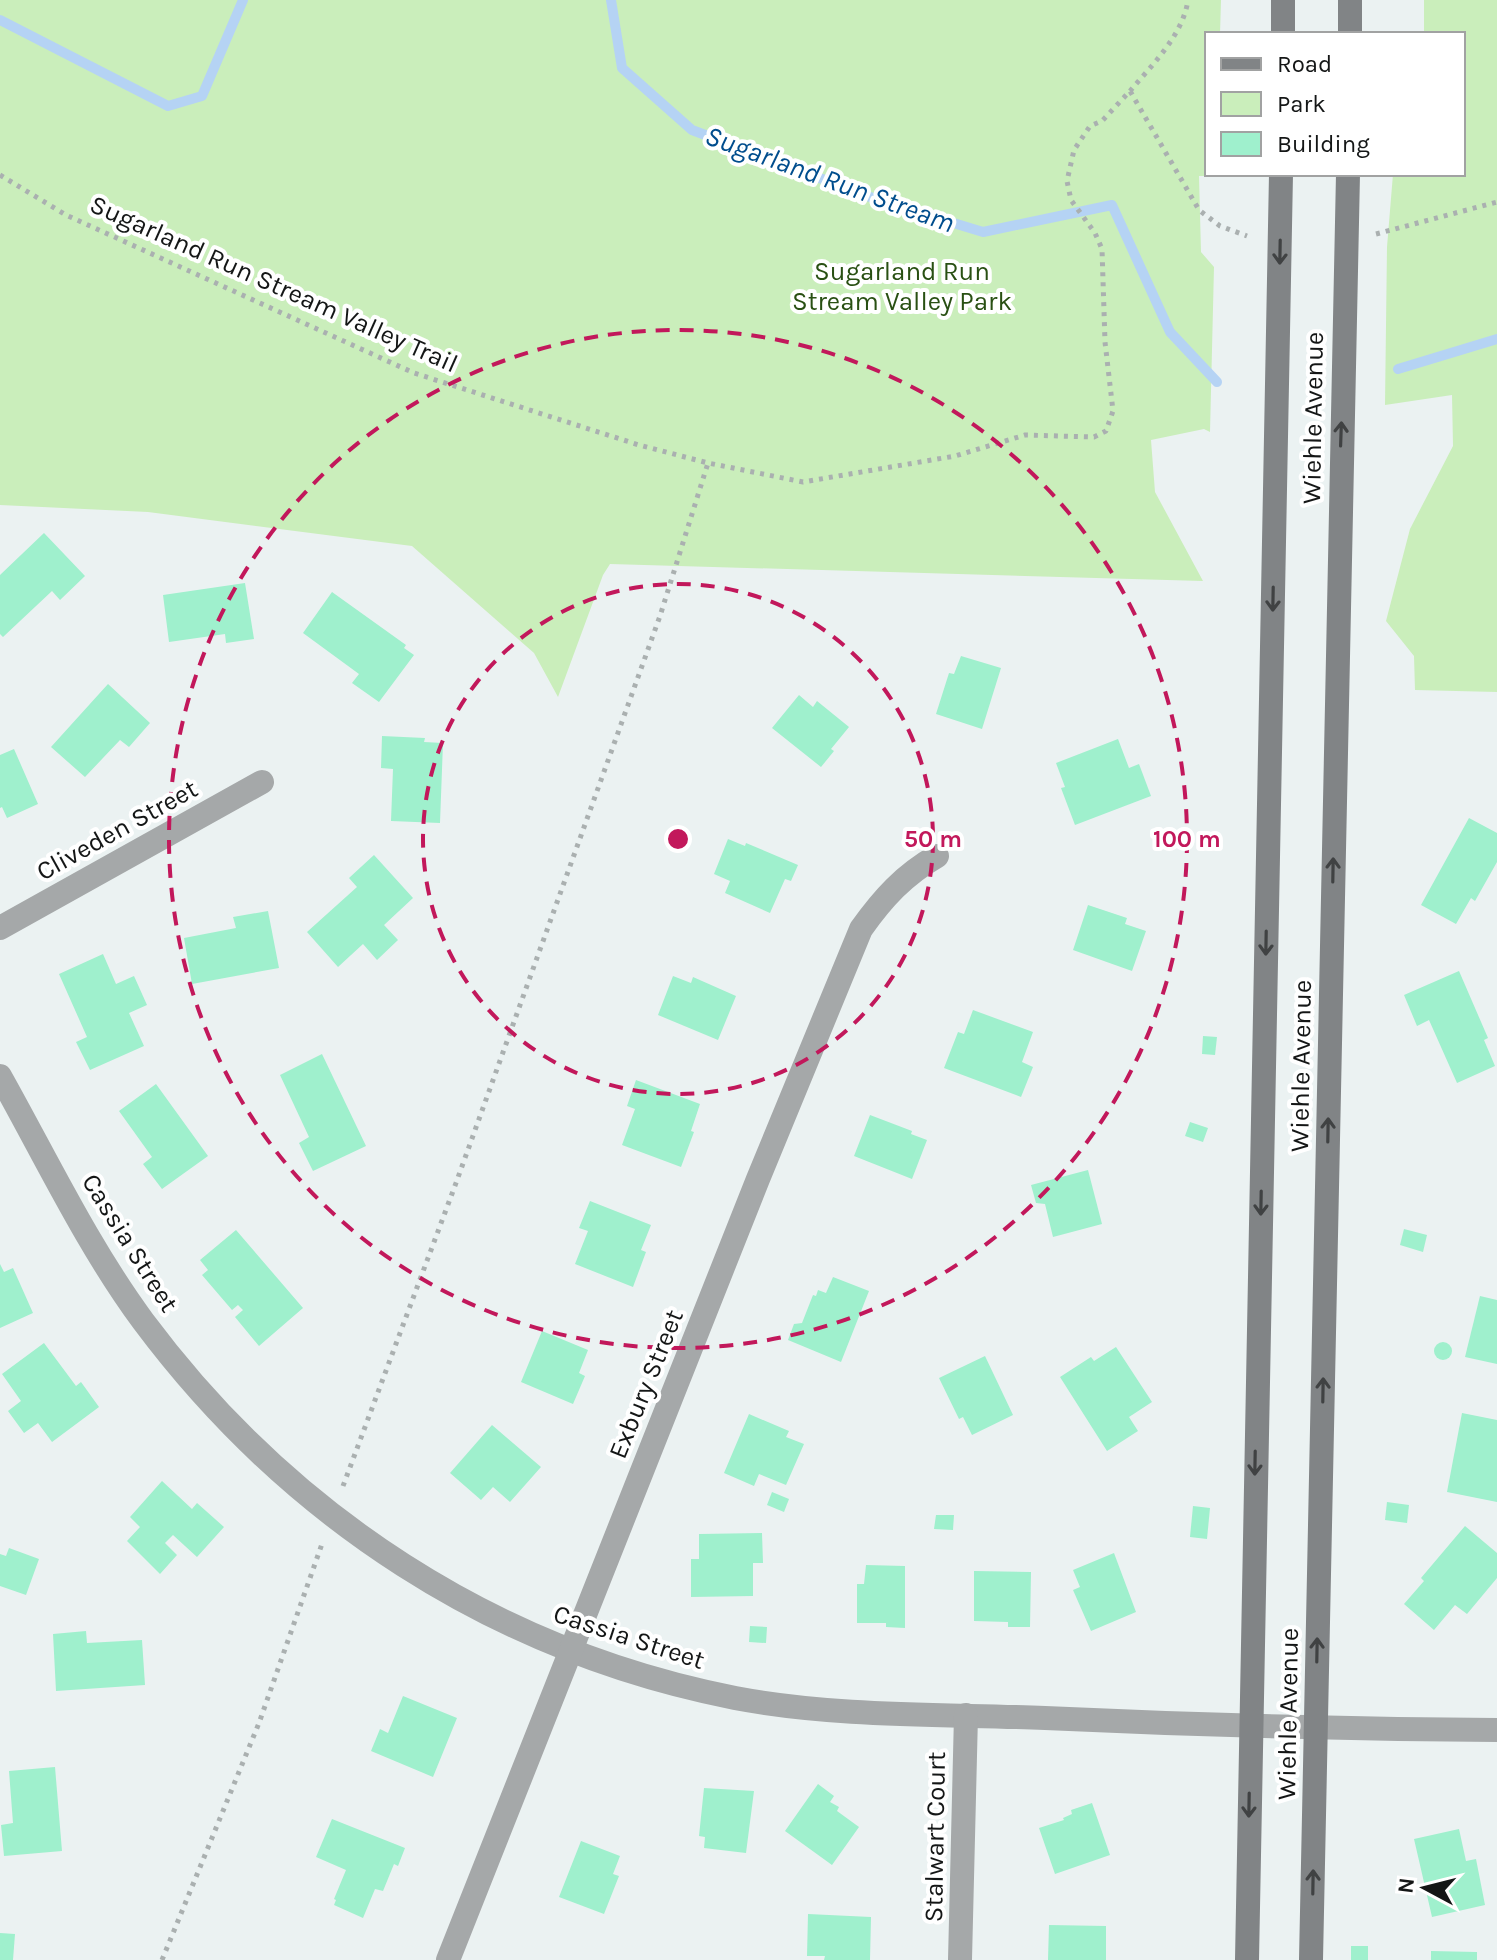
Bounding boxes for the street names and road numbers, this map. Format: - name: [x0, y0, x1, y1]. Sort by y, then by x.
- street label: Sugarland Run Stream Valley Trail: [85, 189, 463, 379]
- street label: Wiehle Avenue: [1296, 332, 1330, 504]
- street label: Cliveden Street: [31, 773, 203, 887]
- street label: Wiehle Avenue: [1284, 980, 1318, 1152]
- street label: Cassia Street: [75, 1168, 185, 1318]
- street label: Exbury Street: [602, 1305, 690, 1463]
- street label: Cassia Street: [549, 1598, 709, 1676]
- street label: Wiehle Avenue: [1271, 1628, 1305, 1800]
- street label: Stalwart Court: [918, 1751, 952, 1923]

